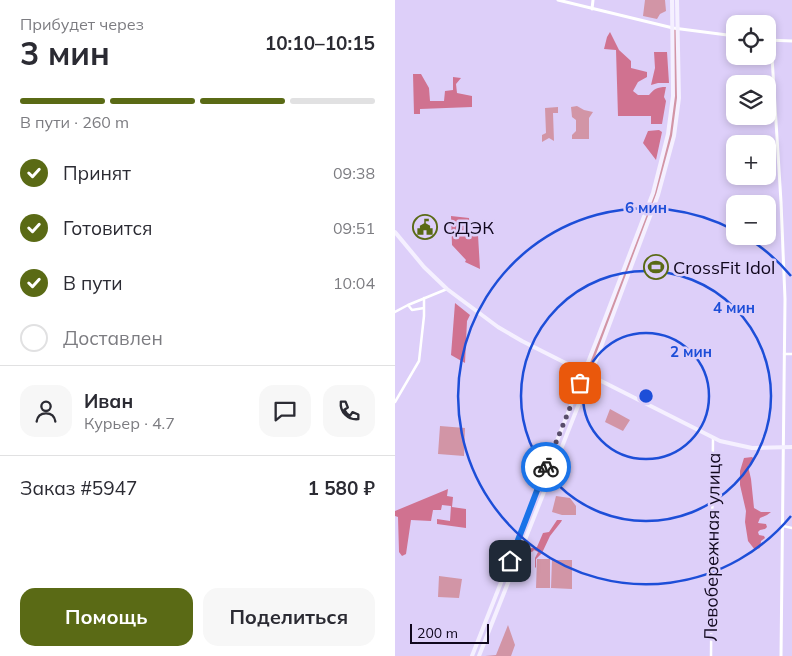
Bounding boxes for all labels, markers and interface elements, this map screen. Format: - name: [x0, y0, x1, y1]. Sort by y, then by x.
- text: Прибудет через: [20, 14, 144, 34]
- map controls: [726, 15, 776, 245]
- button: locate: [726, 15, 776, 65]
- text: 10:10–10:15: [265, 31, 375, 55]
- text: 3 мин: [20, 33, 110, 73]
- button: layers: [726, 75, 776, 125]
- text: В пути · 260 m: [20, 112, 129, 132]
- button: +: [726, 135, 776, 185]
- icon: check: [20, 159, 48, 187]
- text: Принят: [63, 161, 131, 185]
- text: 09:38: [333, 163, 375, 183]
- button: −: [726, 195, 776, 245]
- text: 6 мин: [625, 198, 667, 217]
- icon: check: [20, 214, 48, 242]
- public building icon: СДЭК: [412, 214, 438, 240]
- text: Готовится: [63, 216, 153, 240]
- place label: СДЭК: [443, 216, 494, 239]
- text: 09:51: [333, 218, 375, 238]
- sports icon: CrossFit Idol: [643, 254, 669, 280]
- place label: CrossFit Idol: [673, 256, 775, 279]
- icon: check: [20, 269, 48, 297]
- text: В пути: [63, 271, 122, 295]
- text: 10:04: [333, 273, 375, 293]
- text: 4 мин: [713, 298, 755, 317]
- text: Доставлен: [63, 326, 163, 350]
- text: 2 мин: [670, 342, 712, 361]
- pin: [559, 362, 601, 404]
- icon: bag: [566, 369, 594, 397]
- button: person: [20, 385, 72, 437]
- button: chat: [259, 385, 311, 437]
- button: phone: [323, 385, 375, 437]
- centre of rings: [637, 387, 655, 405]
- text: Иван: [84, 389, 133, 413]
- text: Курьер · 4.7: [84, 413, 175, 433]
- courier: [521, 442, 571, 492]
- street label: Левобережная улица: [699, 452, 725, 642]
- icon: bike: [532, 453, 560, 481]
- text: Заказ #5947: [20, 476, 137, 500]
- text: 1 580 ₽: [308, 476, 375, 500]
- pin: [489, 540, 531, 582]
- icon: home: [496, 547, 524, 575]
- button: Помощь: [20, 588, 193, 646]
- button: Поделиться: [203, 588, 375, 646]
- scale bar: [410, 621, 489, 644]
- text: 200 m: [417, 624, 458, 642]

